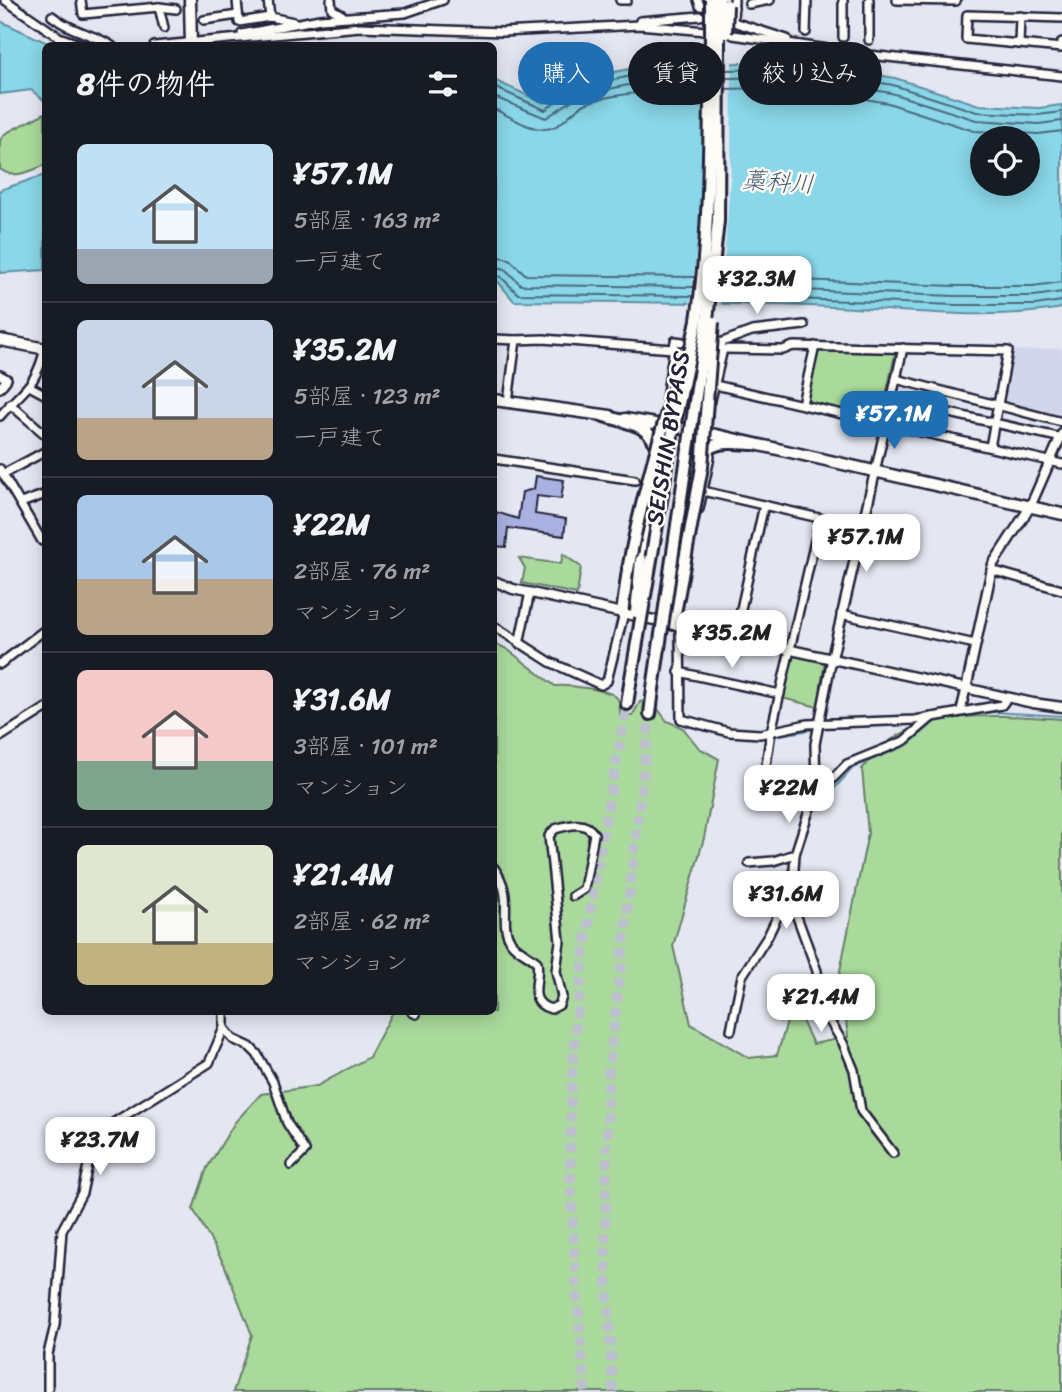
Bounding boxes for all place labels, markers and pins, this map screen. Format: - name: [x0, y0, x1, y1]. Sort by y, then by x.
- pin: ¥32.3M: [700, 256, 814, 316]
- pin: ¥57.1M: [837, 392, 951, 451]
- pin: ¥57.1M: [809, 514, 923, 574]
- pin: ¥35.2M: [675, 610, 789, 670]
- pin: ¥22M: [748, 766, 830, 825]
- pin: ¥31.6M: [729, 872, 843, 931]
- pin: ¥21.4M: [764, 974, 878, 1034]
- pin: ¥23.7M: [43, 1118, 157, 1177]

